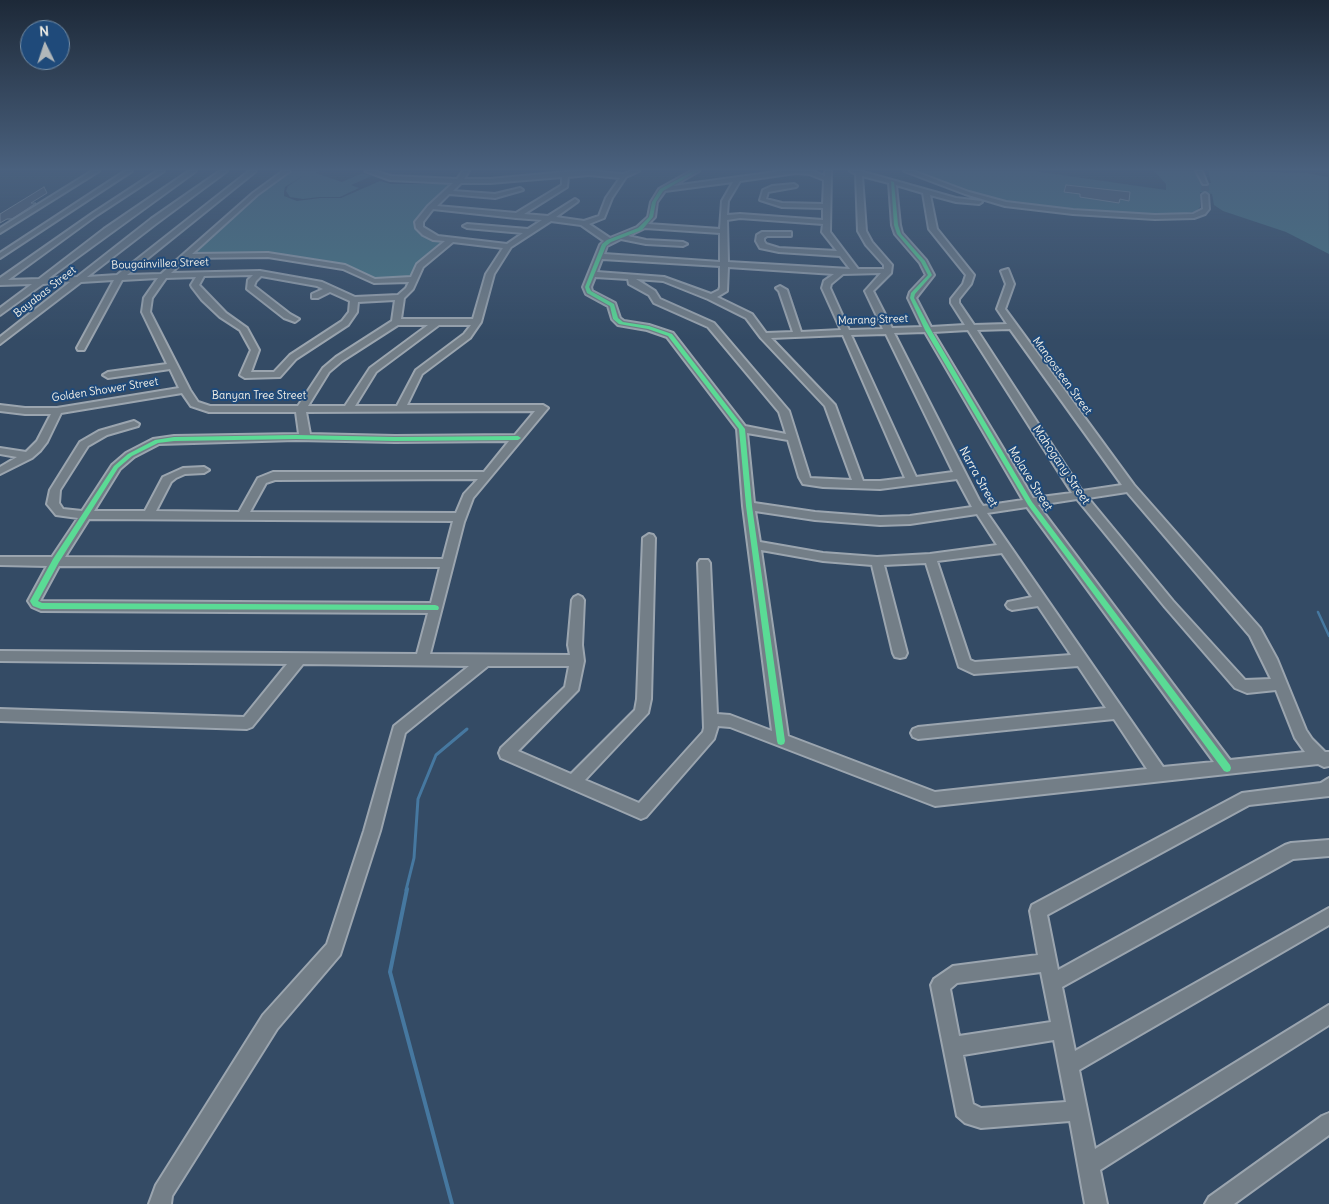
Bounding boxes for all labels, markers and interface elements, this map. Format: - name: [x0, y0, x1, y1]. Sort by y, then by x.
- north arrow: [20, 20, 70, 70]
- text: N: [39, 22, 49, 40]
- street label: Bougainvillea Street: [111, 256, 209, 272]
- street label: Bayabas Street: [11, 264, 79, 320]
- street label: Marang Street: [838, 312, 908, 328]
- street label: Mangosteen Street: [1029, 335, 1095, 417]
- street label: Golden Shower Street: [51, 375, 159, 405]
- street label: Banyan Tree Street: [212, 389, 306, 403]
- street label: Mahogany Street: [1029, 423, 1093, 507]
- street label: Narra Street: [956, 444, 1000, 510]
- street label: Molave Street: [1005, 444, 1055, 514]

